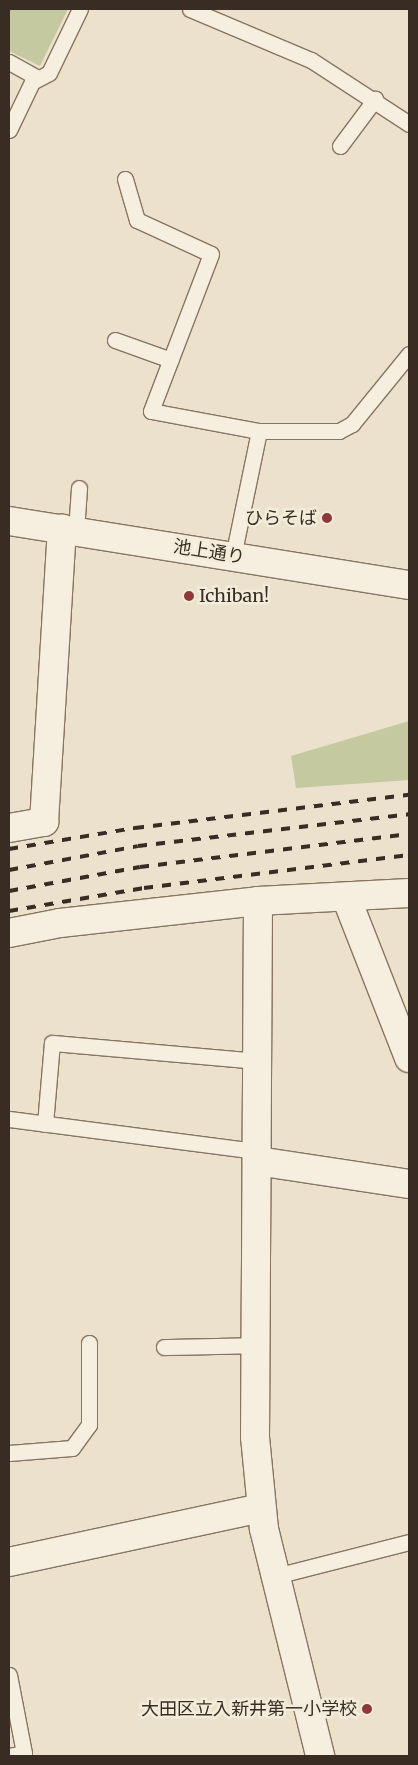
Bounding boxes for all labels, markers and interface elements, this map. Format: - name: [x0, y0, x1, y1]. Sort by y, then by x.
- place label: ひらそば: [245, 507, 317, 529]
- marker: ひらそば: [321, 512, 333, 524]
- street label: 池上通り: [172, 536, 246, 568]
- place label: Ichiban!: [199, 585, 269, 607]
- marker: Ichiban!: [183, 590, 195, 602]
- place label: 大田区立入新井第一小学校: [141, 1698, 357, 1720]
- marker: 大田区立入新井第一小学校: [361, 1703, 373, 1715]

